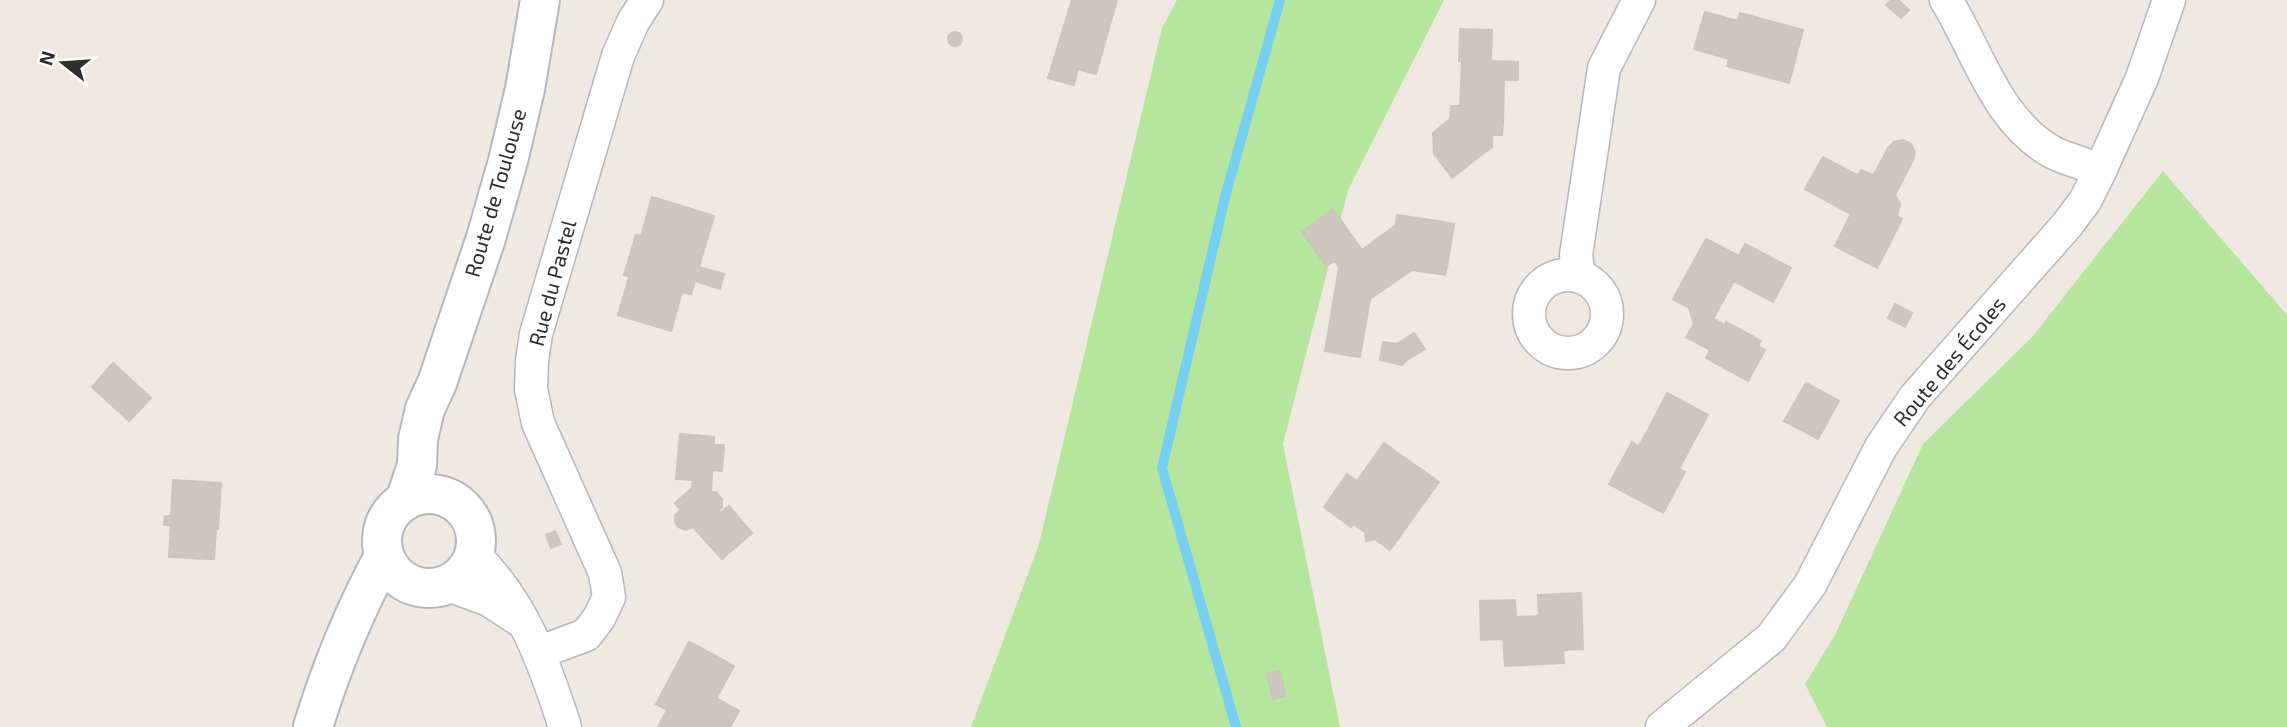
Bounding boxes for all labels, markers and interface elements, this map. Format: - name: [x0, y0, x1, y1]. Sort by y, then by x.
- north arrow: [28, 28, 98, 98]
- text: N: [33, 48, 59, 68]
- street label: Route de Toulouse: [459, 105, 531, 280]
- street label: Rue du Pastel: [523, 216, 581, 348]
- street label: Route des Écoles: [1887, 291, 2010, 431]

